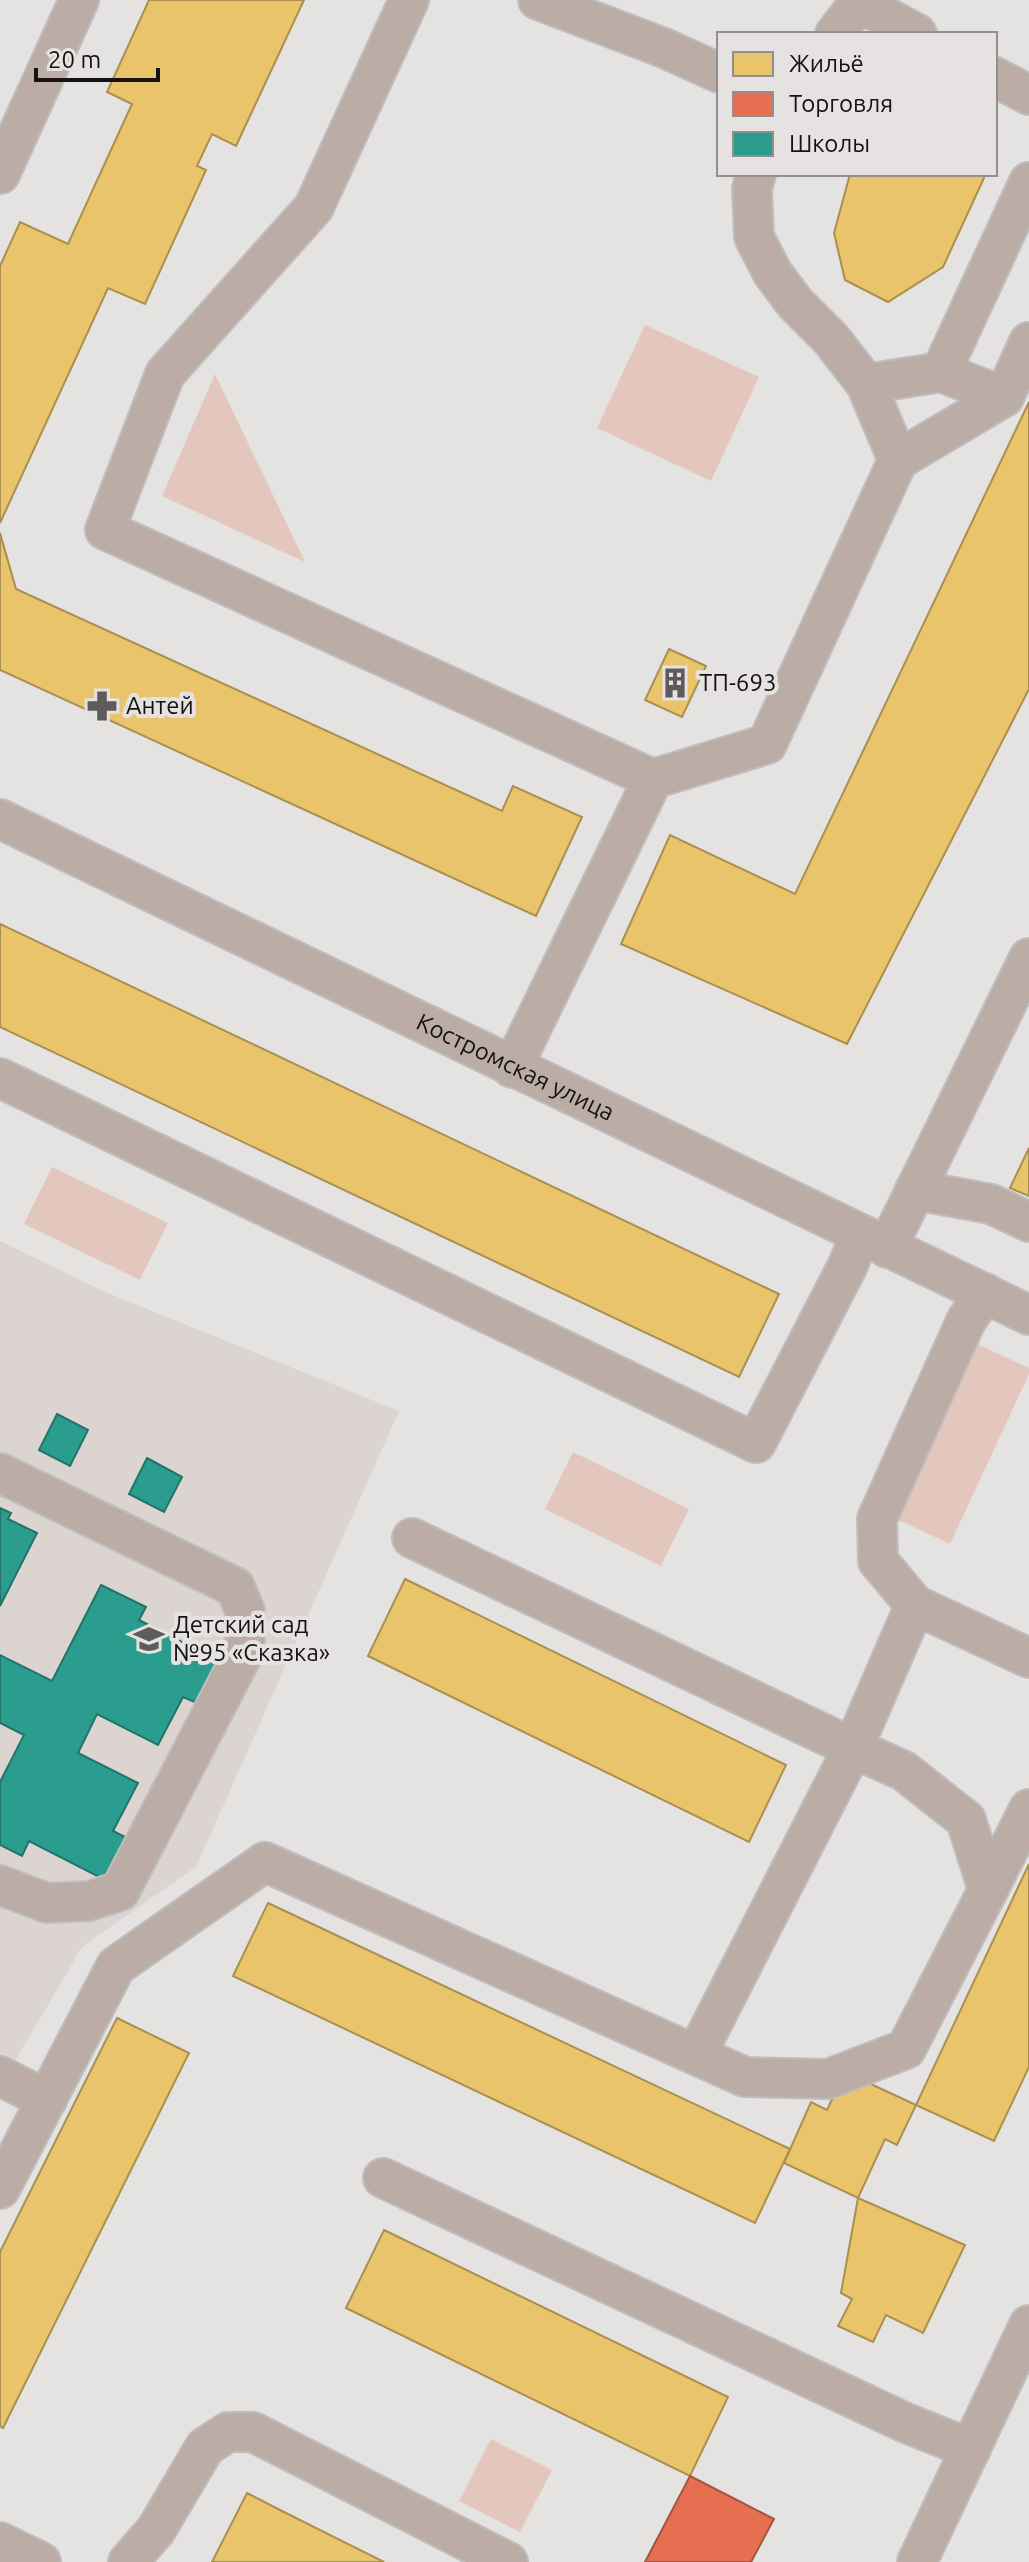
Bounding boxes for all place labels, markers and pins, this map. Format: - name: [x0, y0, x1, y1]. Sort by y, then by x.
- building icon: ТП-693: [658, 666, 692, 700]
- place label: ТП-693: [699, 669, 776, 696]
- pharmacy icon: Антей: [85, 689, 119, 723]
- place label: Антей: [126, 692, 194, 719]
- place label: Детский сад №95 «Сказка»: [173, 1611, 330, 1666]
- school or university icon: Детский сад №95 «Сказка»: [132, 1622, 166, 1656]

